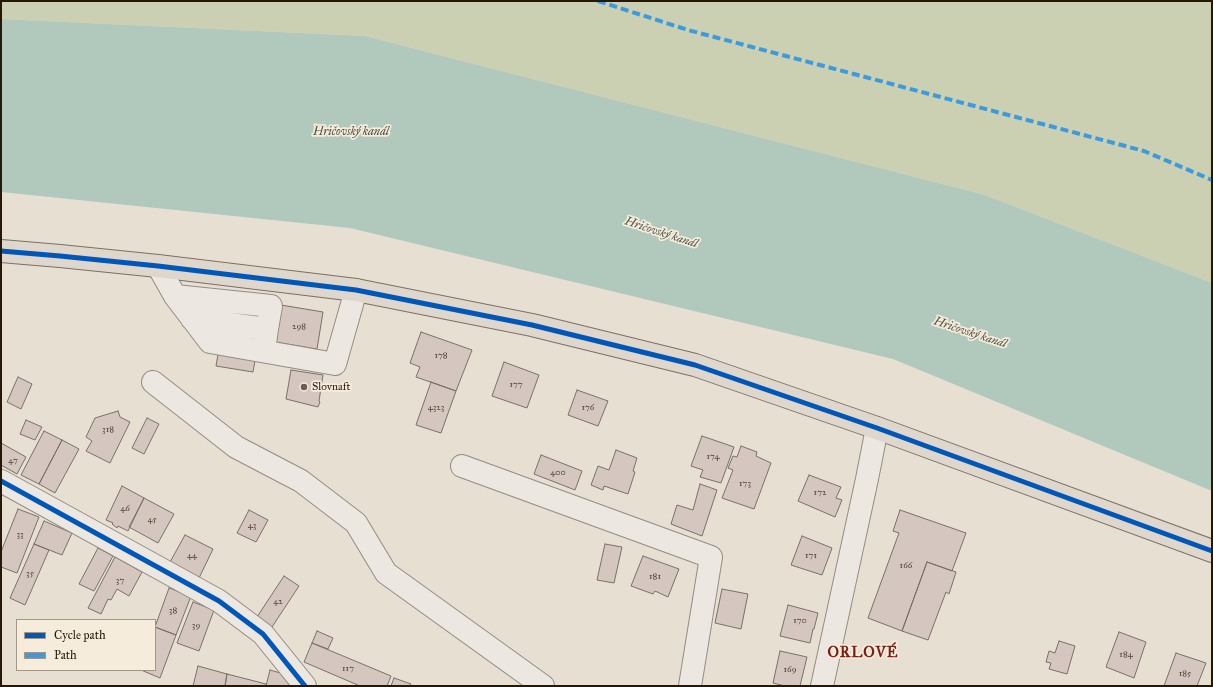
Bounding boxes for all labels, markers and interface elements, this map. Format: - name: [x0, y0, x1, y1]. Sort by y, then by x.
- water label: Hričovský kanál: [313, 125, 389, 139]
- water label: Hričovský kanál: [623, 214, 699, 252]
- water label: Hričovský kanál: [932, 314, 1008, 352]
- house number: 298: [292, 322, 306, 332]
- house number: 178: [434, 351, 448, 361]
- place label: Slovnaft: [312, 380, 350, 394]
- house number: 177: [509, 380, 523, 390]
- marker: Slovnaft: [299, 382, 309, 392]
- house number: 4323: [428, 403, 444, 413]
- house number: 176: [582, 403, 594, 413]
- house number: 318: [102, 425, 114, 435]
- house number: 174: [706, 452, 720, 462]
- house number: 47: [8, 456, 18, 466]
- house number: 400: [550, 468, 566, 478]
- house number: 173: [739, 479, 751, 489]
- house number: 172: [814, 488, 826, 498]
- house number: 46: [120, 504, 130, 514]
- house number: 45: [147, 515, 157, 525]
- house number: 43: [248, 521, 256, 531]
- house number: 33: [16, 530, 24, 540]
- house number: 44: [187, 551, 197, 561]
- house number: 171: [805, 551, 817, 561]
- house number: 166: [900, 561, 912, 571]
- house number: 35: [26, 569, 34, 579]
- house number: 181: [649, 572, 661, 582]
- house number: 37: [116, 576, 124, 586]
- house number: 42: [273, 597, 283, 607]
- house number: 38: [169, 606, 177, 616]
- house number: 170: [793, 616, 807, 626]
- legend: [16, 619, 156, 671]
- house number: 39: [192, 621, 200, 631]
- text: Cycle path: [54, 628, 106, 642]
- district label: ORLOVÉ: [827, 644, 899, 662]
- text: Path: [54, 648, 77, 662]
- house number: 184: [1119, 650, 1133, 660]
- house number: 117: [342, 664, 354, 674]
- house number: 169: [784, 665, 796, 675]
- house number: 185: [1179, 669, 1191, 679]

